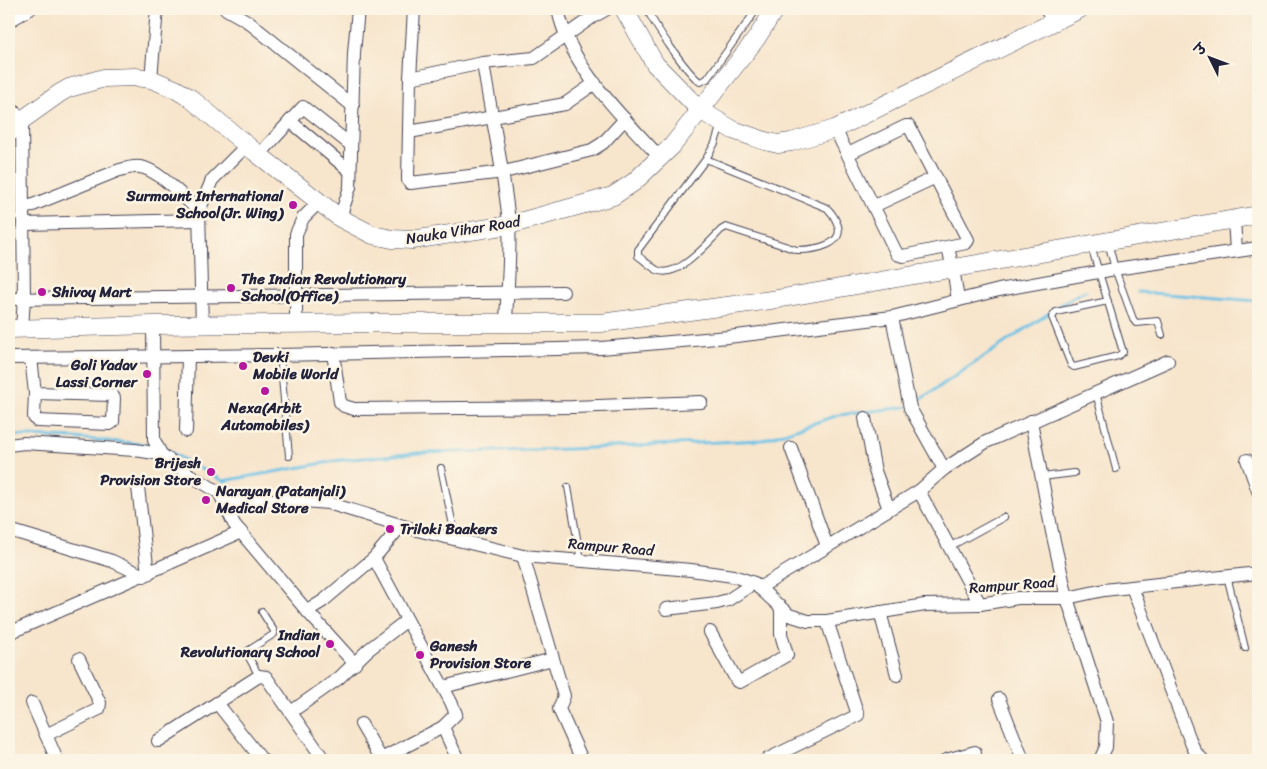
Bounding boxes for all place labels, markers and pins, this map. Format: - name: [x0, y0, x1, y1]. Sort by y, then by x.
- place label: Surmount International School(Jr. Wing): [125, 183, 285, 226]
- marker: Surmount International School(Jr. Wing): [287, 199, 299, 211]
- place label: The Indian Revolutionary School(Office): [240, 266, 407, 309]
- place label: Shivoy Mart: [51, 279, 133, 305]
- marker: The Indian Revolutionary School(Office): [225, 282, 237, 294]
- marker: Shivoy Mart: [36, 286, 48, 298]
- place label: Devki Mobile World: [252, 344, 339, 387]
- place label: Goli Yadav Lassi Corner: [56, 352, 139, 395]
- marker: Devki Mobile World: [237, 360, 249, 372]
- marker: Goli Yadav Lassi Corner: [141, 368, 153, 380]
- marker: Nexa(Arbit Automobiles): [259, 385, 271, 397]
- place label: Nexa(Arbit Automobiles): [220, 395, 310, 438]
- place label: Brijesh Provision Store: [100, 450, 202, 493]
- marker: Brijesh Provision Store: [205, 466, 217, 478]
- place label: Narayan (Patanjali) Medical Store: [215, 478, 346, 521]
- marker: Narayan (Patanjali) Medical Store: [200, 494, 212, 506]
- place label: Triloki Baakers: [400, 516, 498, 542]
- marker: Triloki Baakers: [384, 523, 396, 535]
- place label: Indian Revolutionary School: [180, 622, 321, 665]
- place label: Ganesh Provision Store: [429, 633, 532, 676]
- marker: Indian Revolutionary School: [324, 638, 336, 650]
- marker: Ganesh Provision Store: [414, 649, 426, 661]

